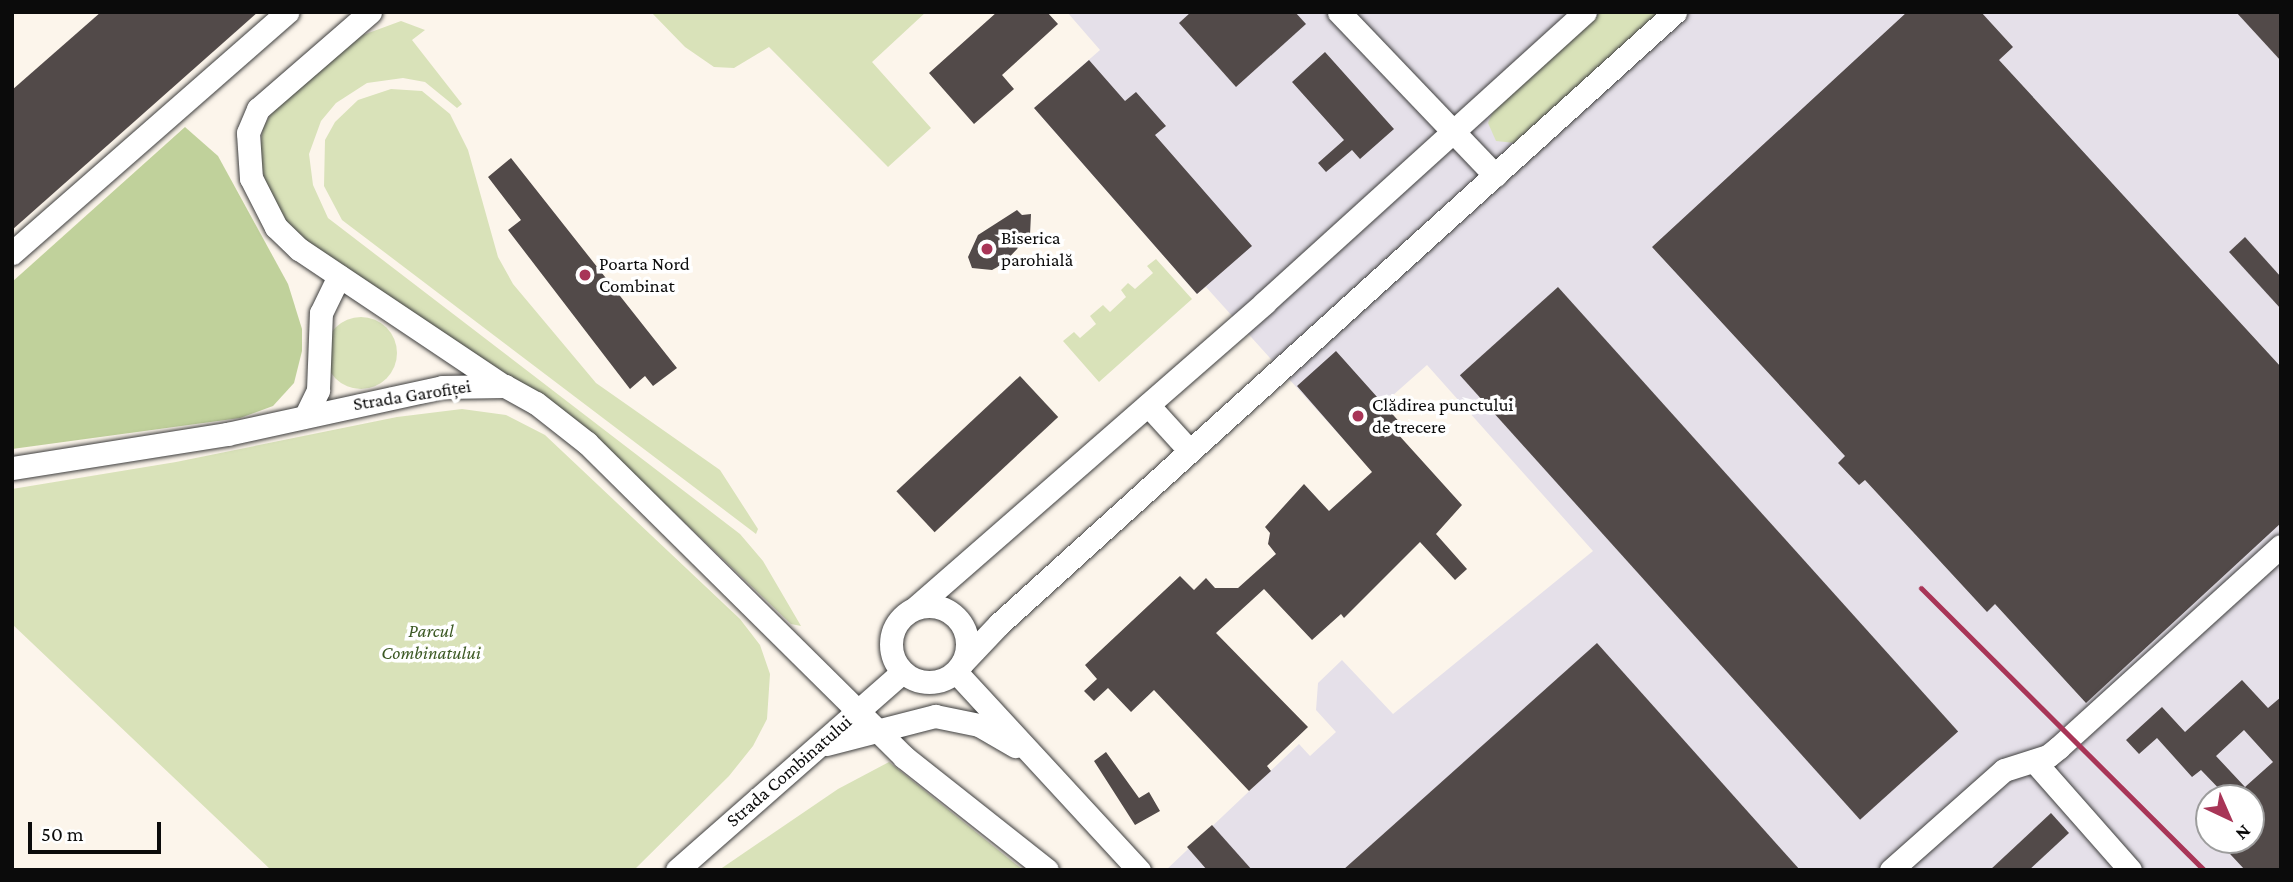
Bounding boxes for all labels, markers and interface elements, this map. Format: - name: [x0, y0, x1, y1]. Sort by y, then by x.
- place label: Biserica parohială: [1001, 227, 1073, 271]
- marker: Biserica parohială: [979, 241, 995, 257]
- place label: Poarta Nord Combinat: [599, 253, 690, 297]
- marker: Poarta Nord Combinat: [577, 267, 593, 283]
- street label: Strada Garofiței: [351, 374, 473, 416]
- place label: Clădirea punctului de trecere: [1372, 394, 1514, 438]
- marker: Clădirea punctului de trecere: [1350, 408, 1366, 424]
- park label: Parcul Combinatului: [381, 620, 481, 664]
- street label: Strada Combinatului: [722, 710, 856, 832]
- north arrow: [2195, 784, 2265, 854]
- scale bar: [32, 808, 164, 852]
- text: N: [2232, 821, 2256, 845]
- text: 50 m: [41, 822, 84, 846]

